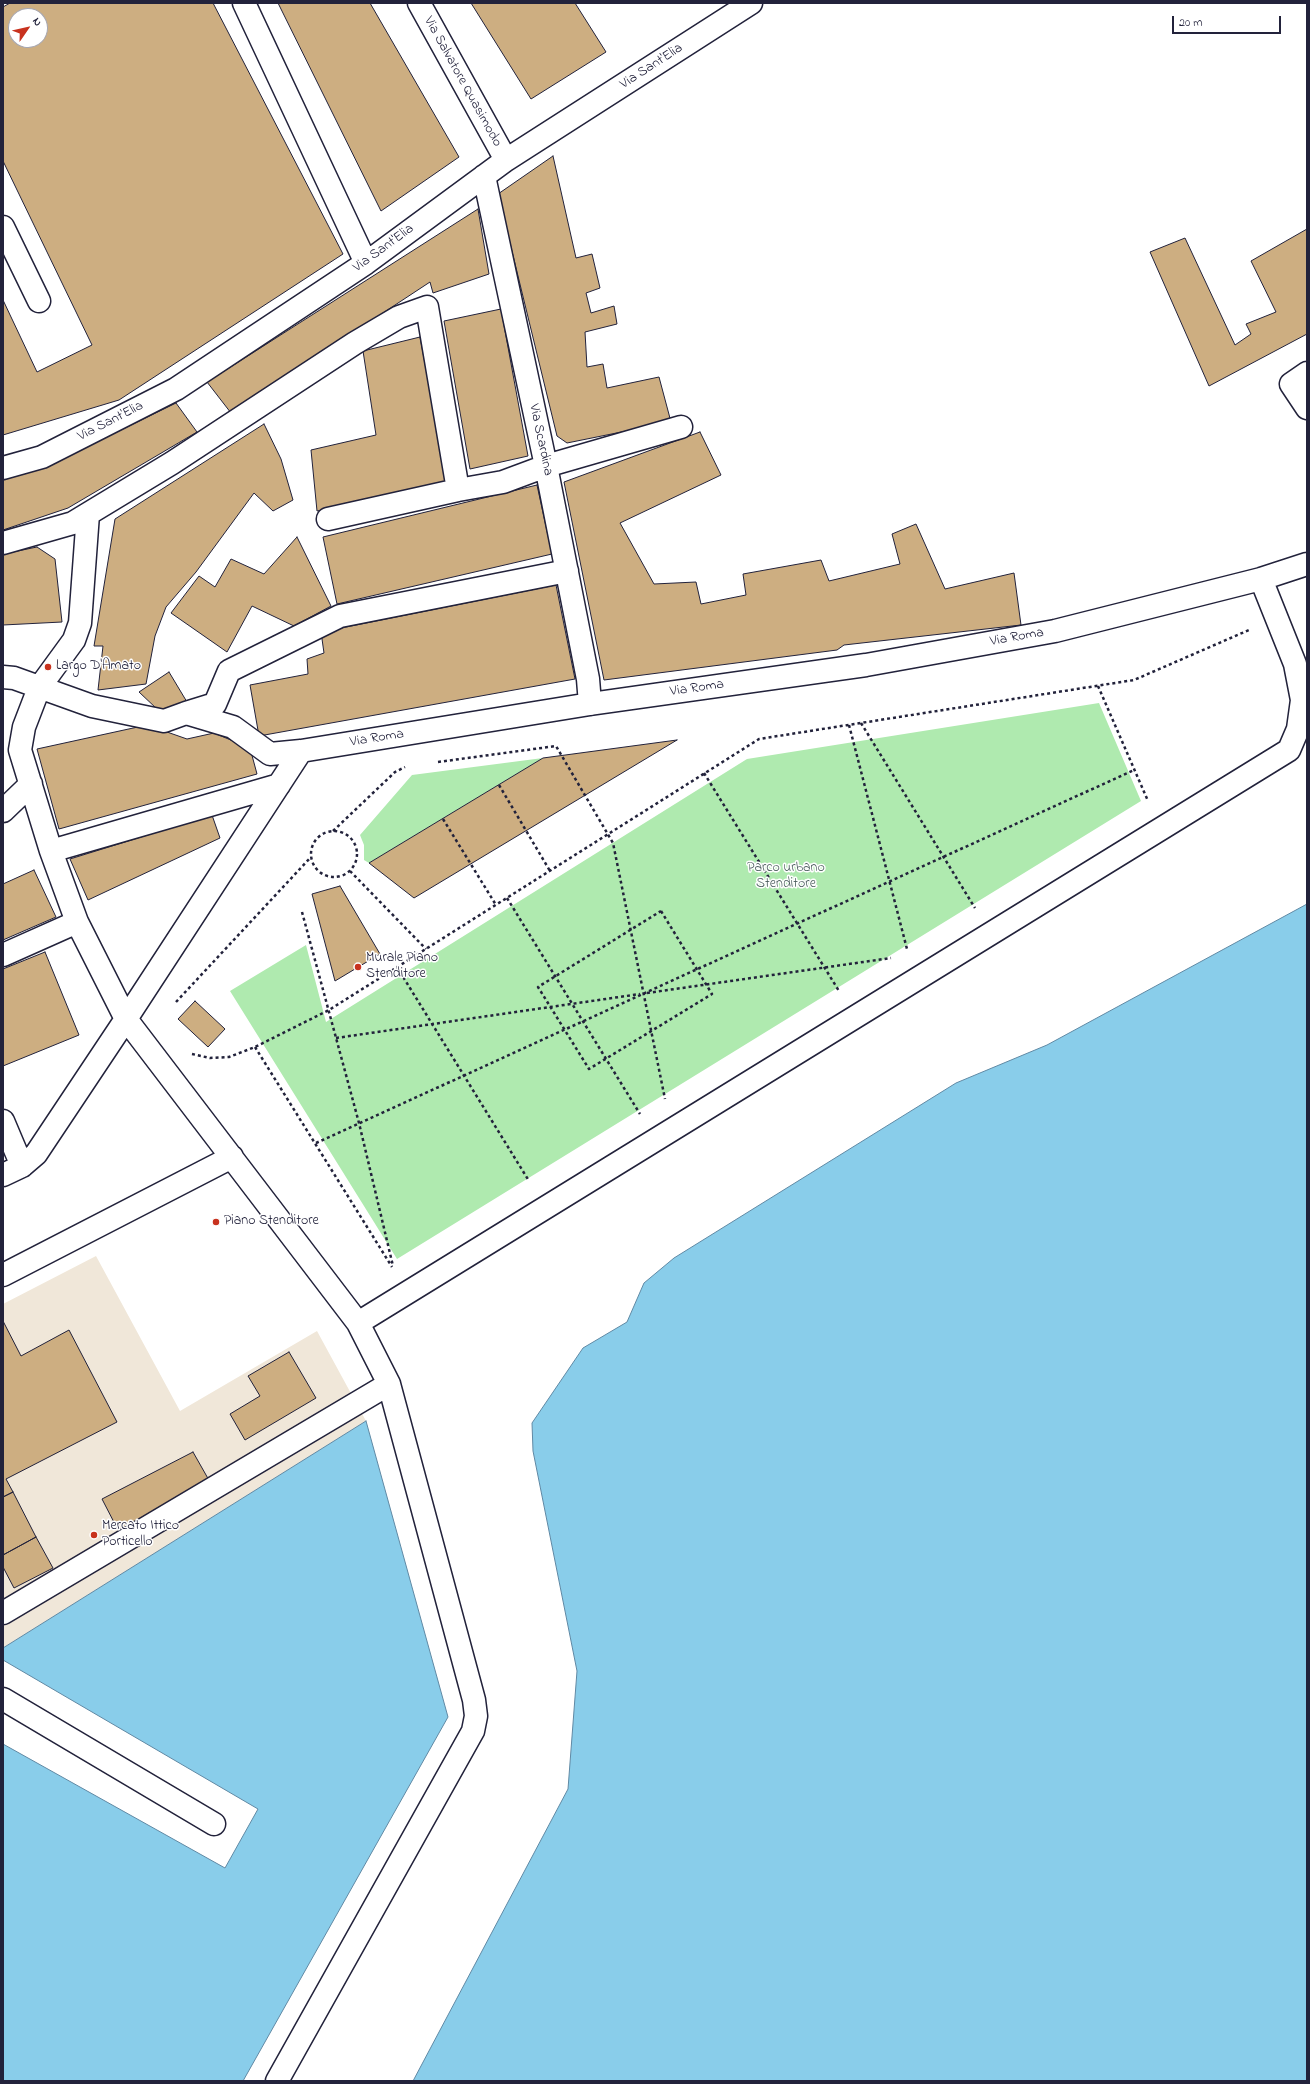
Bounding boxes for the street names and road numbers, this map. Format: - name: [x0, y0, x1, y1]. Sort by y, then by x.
- street label: Via Salvatore Quasimodo: [419, 14, 505, 150]
- street label: Via Sant'Elia: [617, 41, 687, 93]
- street label: Via Sant'Elia: [350, 221, 418, 277]
- street label: Via Sant'Elia: [75, 398, 147, 446]
- street label: Via Scardina: [524, 403, 556, 477]
- street label: Via Roma: [989, 625, 1045, 651]
- street label: Via Roma: [669, 677, 725, 701]
- street label: Via Roma: [349, 726, 405, 752]

